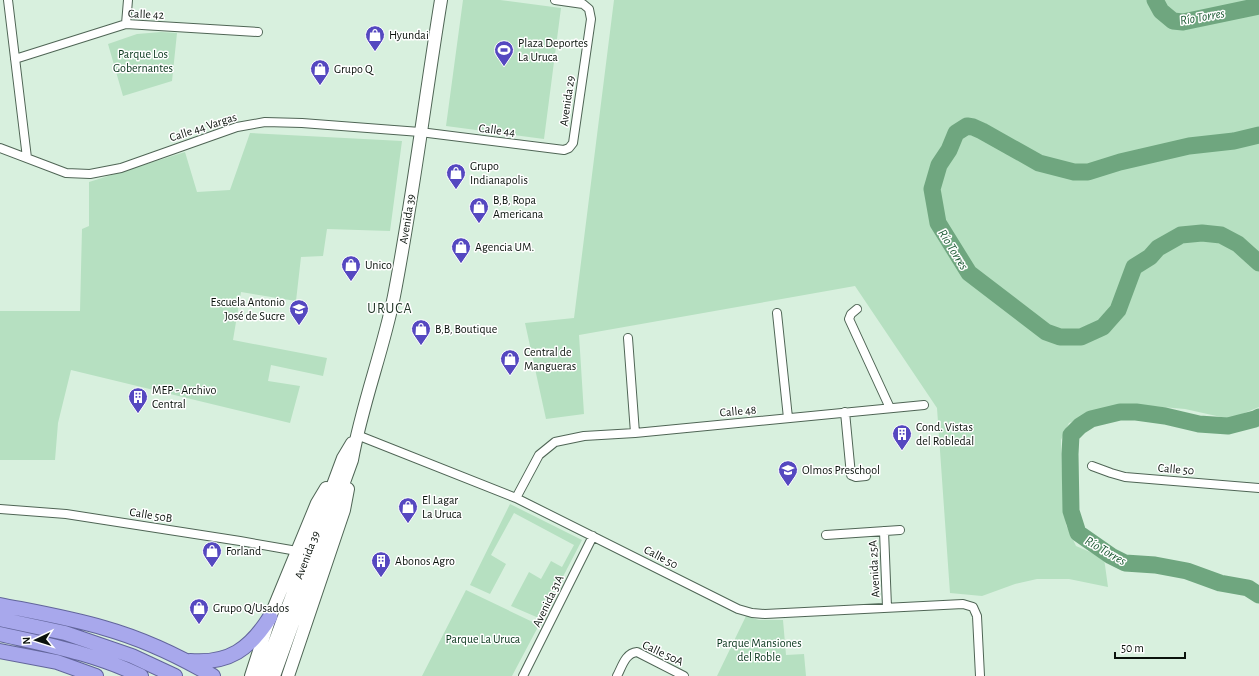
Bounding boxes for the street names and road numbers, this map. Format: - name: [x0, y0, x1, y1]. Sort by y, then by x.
- street label: Calle 42: [128, 7, 165, 21]
- street label: Avenida 29: [558, 75, 577, 127]
- street label: Calle 44 Vargas: [168, 111, 238, 143]
- street label: Calle 44: [478, 122, 516, 138]
- street label: Avenida 39: [397, 193, 417, 245]
- street label: Calle 48: [719, 403, 757, 419]
- street label: Calle 50: [1157, 461, 1195, 477]
- street label: Calle 50B: [129, 506, 173, 524]
- street label: Avenida 39: [292, 529, 322, 581]
- street label: Avenida 25A: [867, 540, 881, 598]
- street label: Calle 50: [642, 543, 680, 571]
- street label: Avenida 31A: [530, 573, 566, 629]
- street label: Calle 50A: [641, 638, 685, 668]

